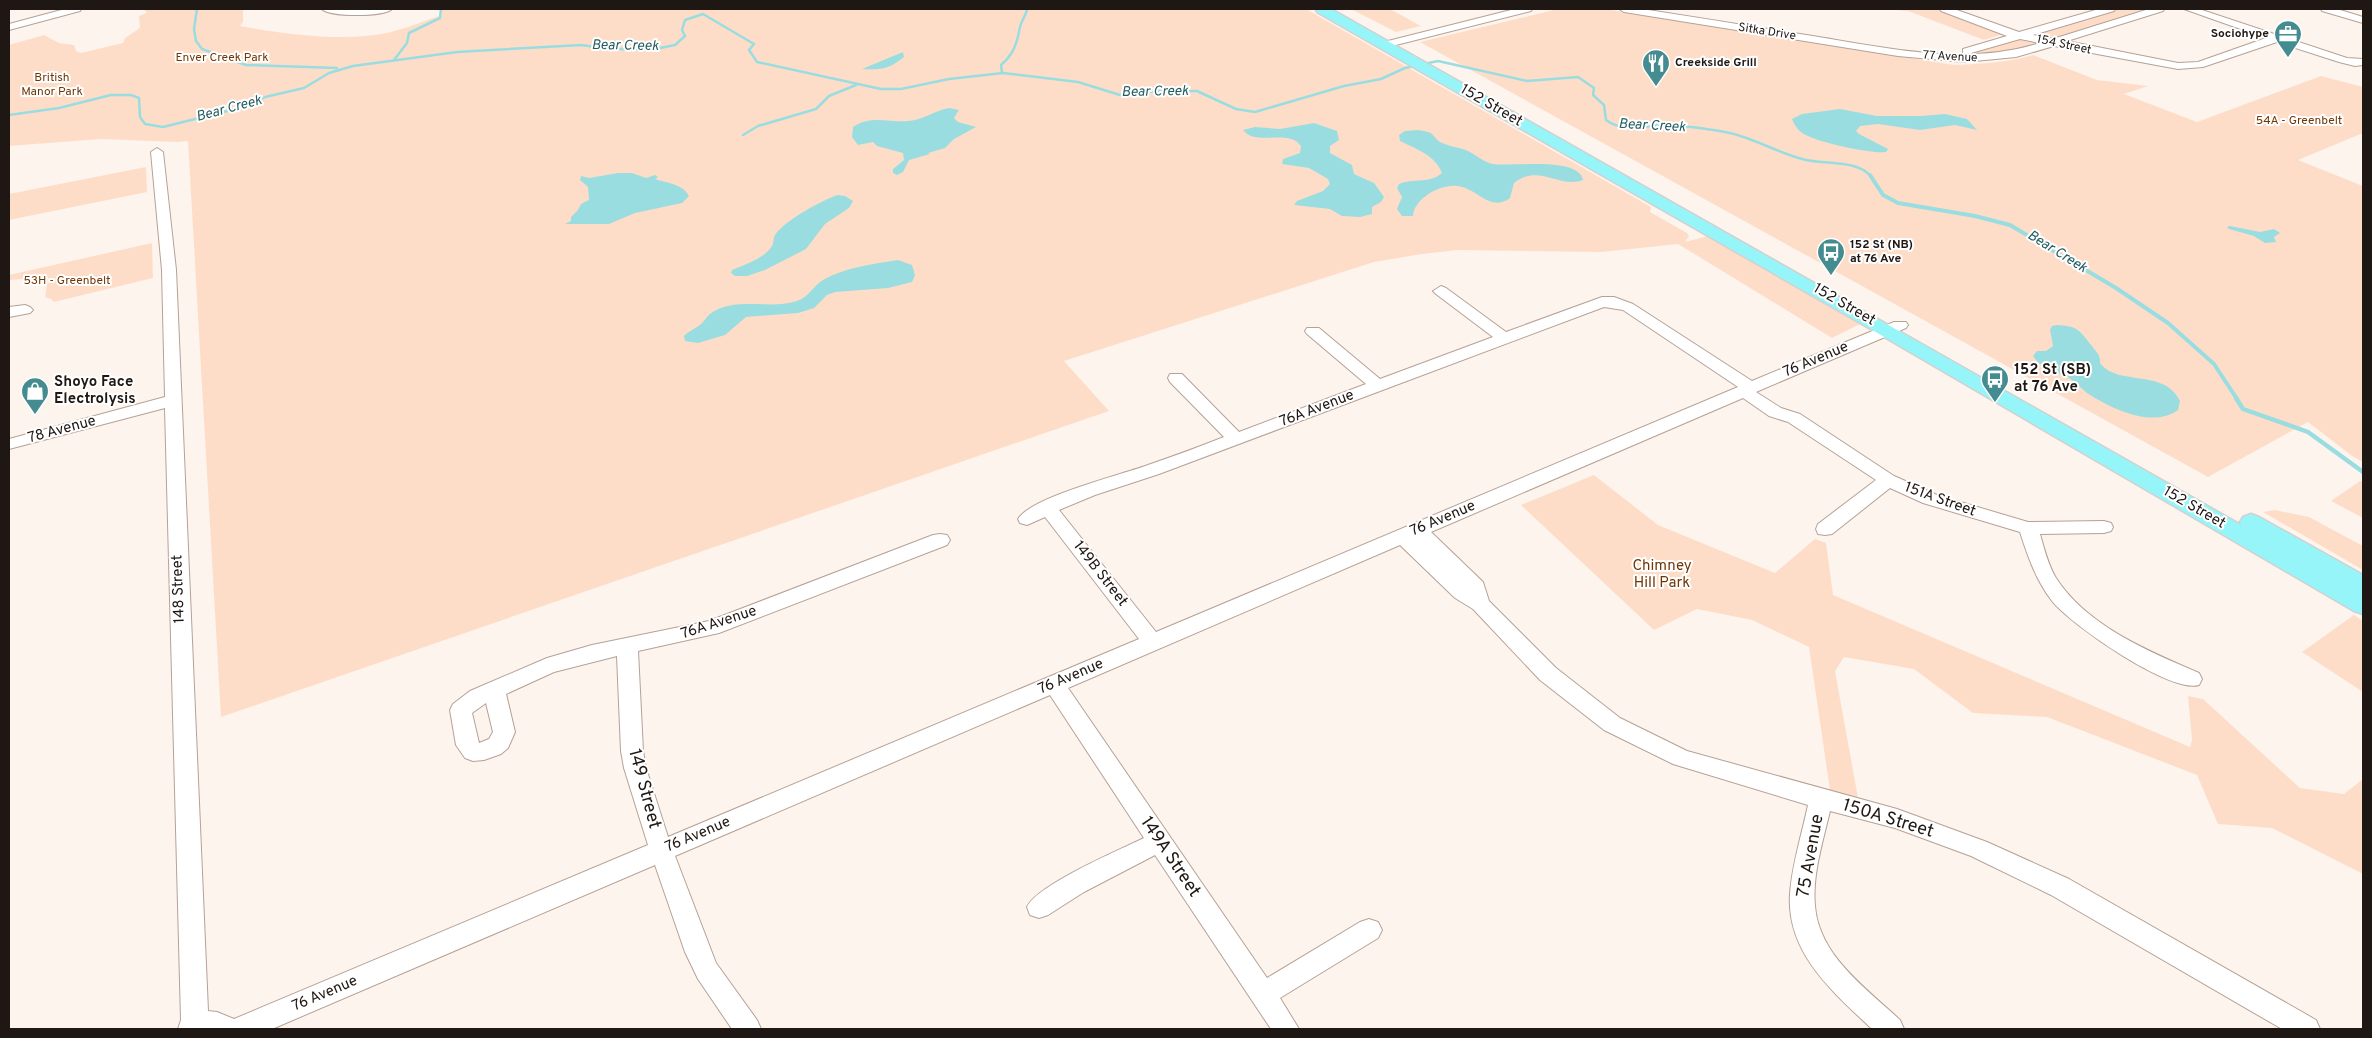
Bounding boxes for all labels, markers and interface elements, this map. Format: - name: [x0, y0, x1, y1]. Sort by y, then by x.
- office icon: Sociohype: [2273, 19, 2303, 58]
- street label: Sitka Drive: [1737, 20, 1797, 44]
- place label: Sociohype: [2211, 26, 2269, 42]
- street label: 154 Street: [2035, 31, 2093, 59]
- water label: Bear Creek: [591, 37, 660, 55]
- restaurant icon: Creekside Grill: [1641, 48, 1671, 87]
- street label: 77 Avenue: [1922, 48, 1978, 66]
- park label: Enver Creek Park: [175, 50, 269, 66]
- place label: Creekside Grill: [1675, 55, 1757, 71]
- park label: British Manor Park: [21, 70, 83, 100]
- street label: 152 Street: [1456, 81, 1526, 131]
- water label: Bear Creek: [1121, 83, 1190, 101]
- water label: Bear Creek: [194, 92, 264, 126]
- park label: 54A - Greenbelt: [2256, 113, 2342, 129]
- water label: Bear Creek: [1618, 116, 1687, 136]
- water label: Bear Creek: [2024, 227, 2091, 277]
- bus stop icon: 152 St (NB) at 76 Ave: [1816, 237, 1846, 276]
- place label: 152 St (NB) at 76 Ave: [1850, 237, 1913, 267]
- park label: 53H - Greenbelt: [23, 273, 111, 289]
- street label: 152 Street: [1809, 280, 1879, 330]
- street label: 76 Avenue: [1780, 338, 1852, 382]
- place label: 152 St (SB) at 76 Ave: [2014, 361, 2091, 397]
- bus stop icon: 152 St (SB) at 76 Ave: [1980, 364, 2010, 403]
- place label: Shoyo Face Electrolysis: [54, 373, 136, 409]
- shop icon: Shoyo Face Electrolysis: [20, 376, 50, 415]
- street label: 76A Avenue: [1277, 386, 1357, 432]
- street label: 78 Avenue: [26, 412, 98, 448]
- street label: 151A Street: [1902, 478, 1978, 522]
- street label: 152 Street: [2159, 483, 2229, 533]
- street label: 76 Avenue: [1407, 497, 1479, 541]
- street label: 149B Street: [1069, 537, 1131, 611]
- street label: 148 Street: [168, 554, 190, 624]
- park label: Chimney Hill Park: [1632, 557, 1692, 593]
- street label: 76A Avenue: [679, 602, 759, 644]
- street label: 76 Avenue: [1035, 655, 1107, 699]
- street label: 149 Street: [622, 747, 666, 831]
- street label: 150A Street: [1840, 794, 1936, 844]
- street label: 149A Street: [1135, 812, 1205, 902]
- street label: 76 Avenue: [662, 813, 734, 857]
- street label: 75 Avenue: [1792, 813, 1830, 899]
- street label: 76 Avenue: [289, 972, 361, 1016]

